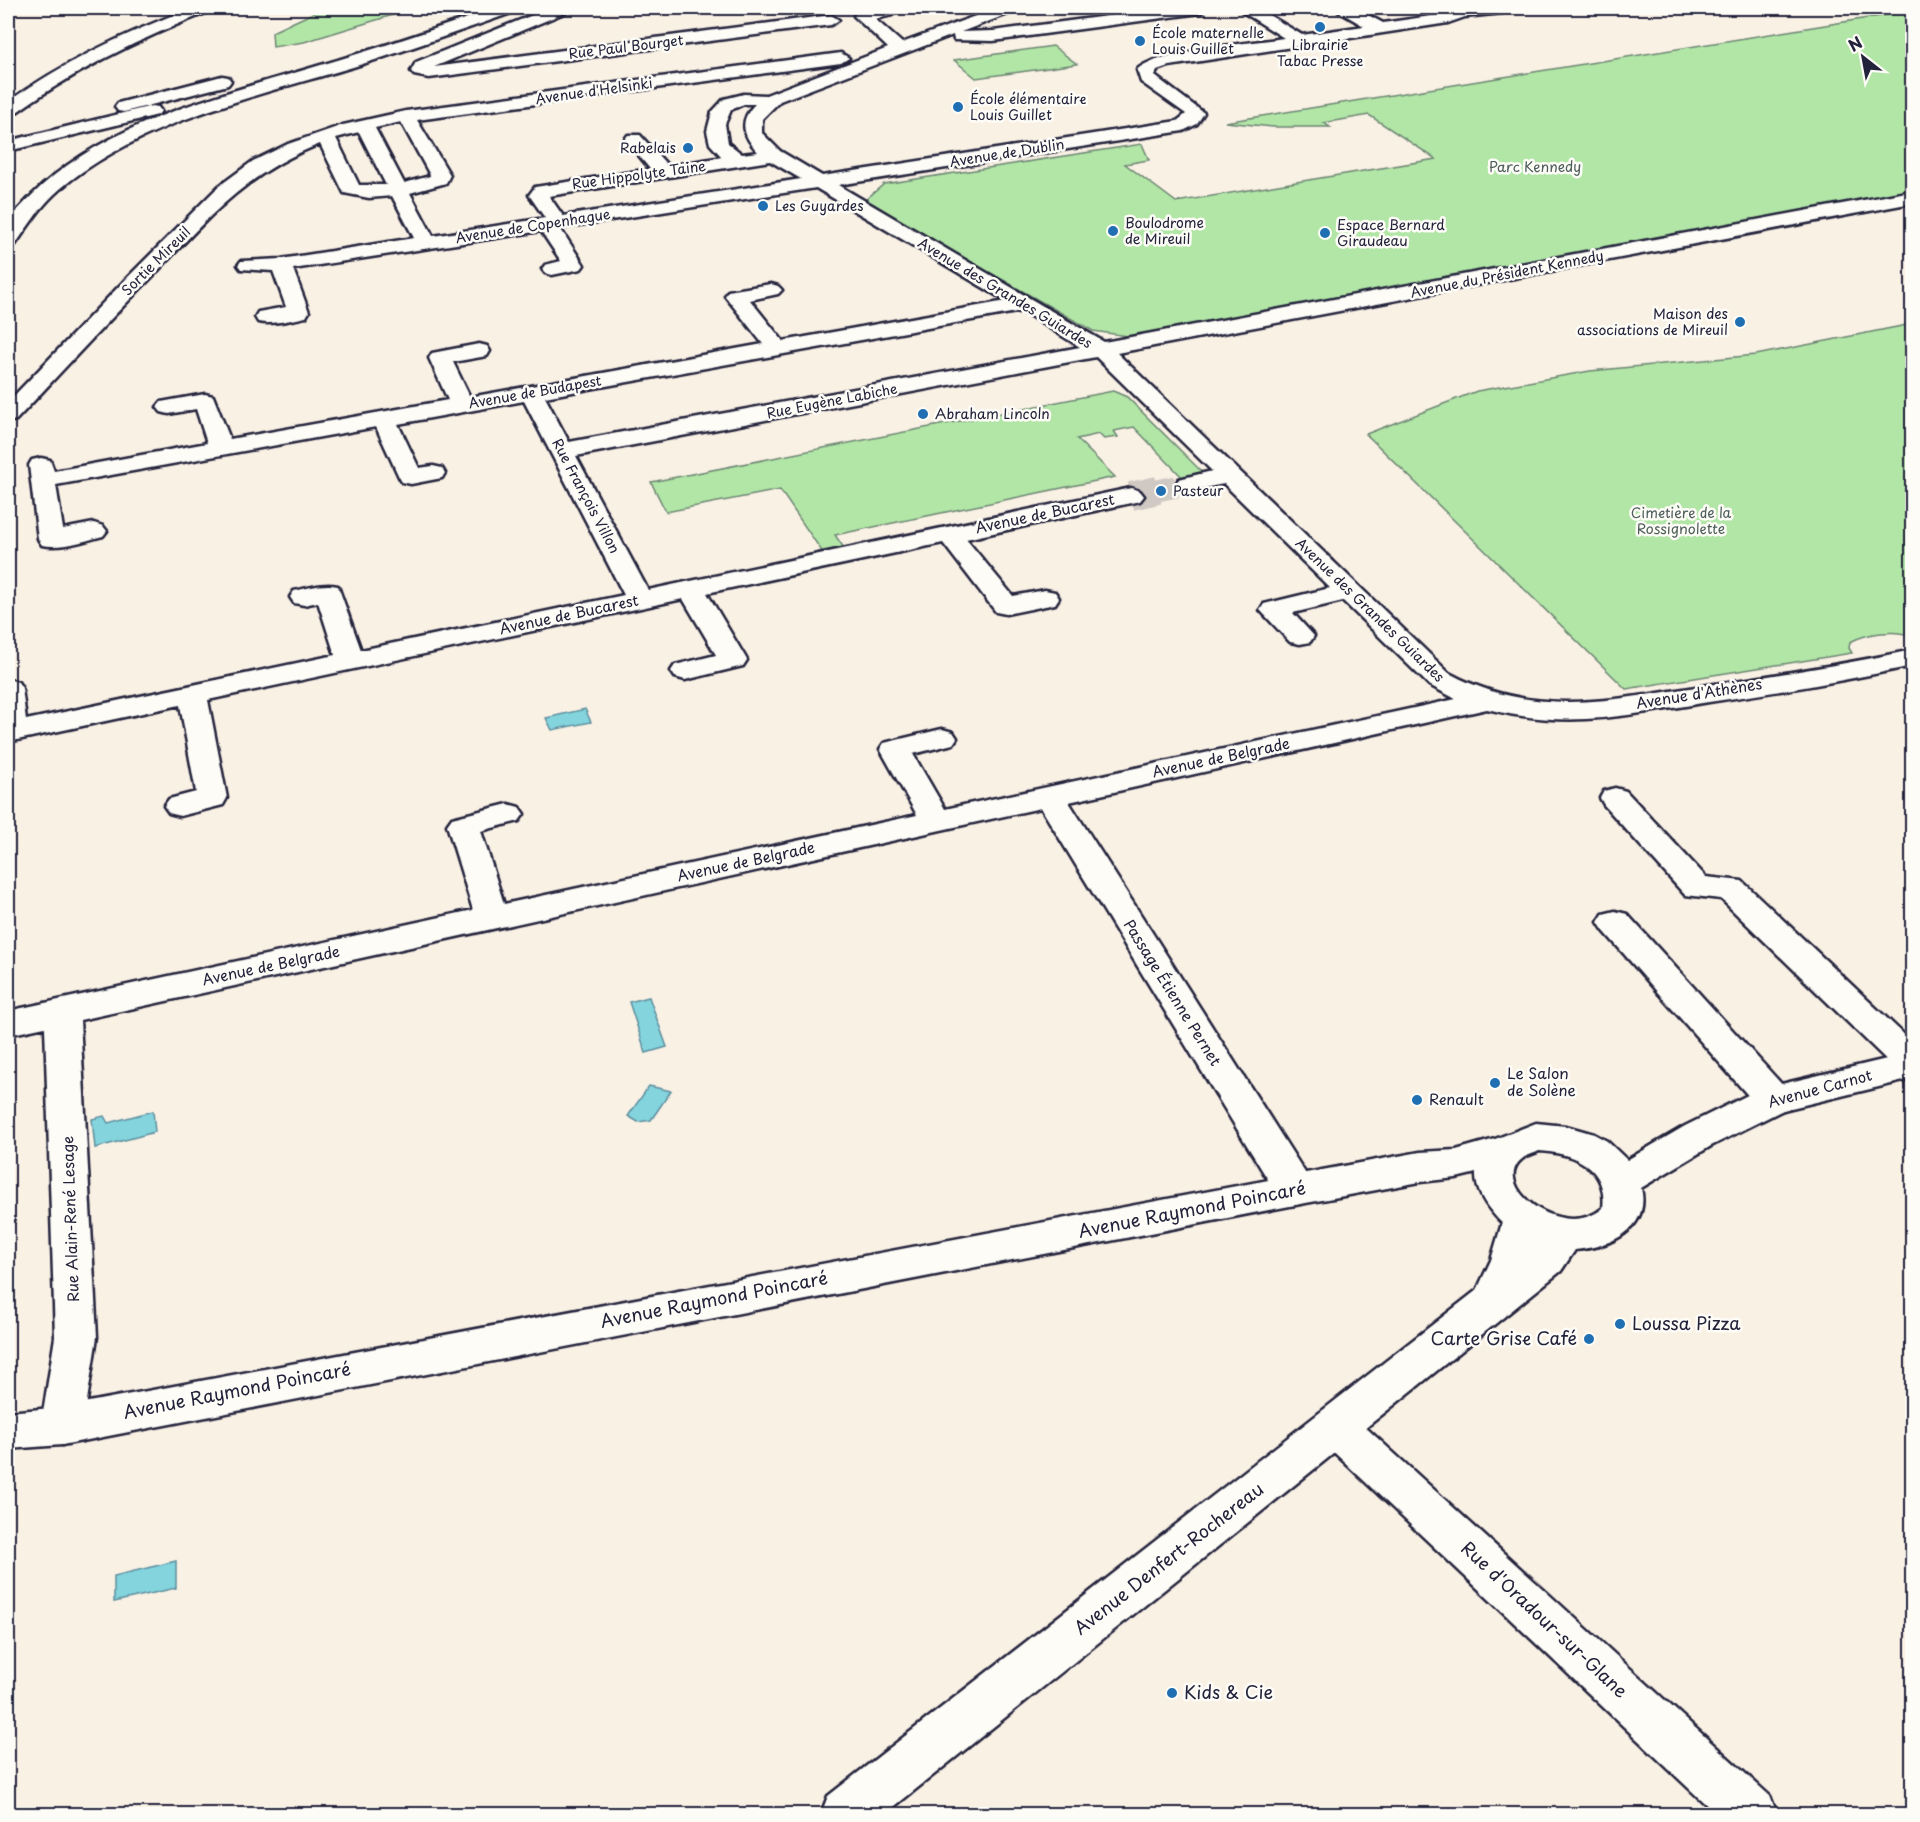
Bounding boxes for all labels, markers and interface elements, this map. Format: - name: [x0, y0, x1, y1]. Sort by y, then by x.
- marker: Librairie Tabac Presse: [1313, 20, 1327, 34]
- place label: École maternelle Louis Guillet: [1152, 22, 1265, 59]
- north arrow: [1833, 27, 1893, 87]
- street label: Rue Paul Bourget: [567, 29, 685, 64]
- text: N: [1843, 30, 1866, 57]
- marker: École maternelle Louis Guillet: [1133, 34, 1147, 48]
- place label: Librairie Tabac Presse: [1277, 34, 1363, 71]
- street label: Avenue d'Helsinki: [534, 72, 654, 109]
- place label: École élémentaire Louis Guillet: [970, 88, 1086, 125]
- marker: École élémentaire Louis Guillet: [951, 100, 965, 114]
- street label: Avenue de Dublin: [948, 133, 1066, 172]
- place label: Rabelais: [620, 137, 676, 158]
- marker: Rabelais: [681, 141, 695, 155]
- street label: Rue Hippolyte Taine: [571, 155, 707, 194]
- park label: Parc Kennedy: [1489, 156, 1581, 177]
- place label: Les Guyardes: [775, 195, 864, 216]
- marker: Les Guyardes: [756, 199, 770, 213]
- street label: Avenue de Copenhague: [454, 203, 612, 248]
- place label: Boulodrome de Mireuil: [1125, 212, 1204, 249]
- place label: Espace Bernard Giraudeau: [1337, 214, 1445, 251]
- street label: Sortie Mireuil: [116, 221, 195, 300]
- marker: Boulodrome de Mireuil: [1106, 224, 1120, 238]
- marker: Espace Bernard Giraudeau: [1318, 226, 1332, 240]
- street label: Avenue des Grandes Guiardes: [914, 232, 1096, 353]
- street label: Avenue du Président Kennedy: [1408, 244, 1605, 303]
- place label: Maison des associations de Mireuil: [1577, 303, 1728, 340]
- marker: Maison des associations de Mireuil: [1733, 315, 1747, 329]
- street label: Avenue de Budapest: [467, 369, 603, 414]
- street label: Rue Eugène Labiche: [765, 378, 899, 423]
- place label: Abraham Lincoln: [935, 403, 1050, 424]
- marker: Abraham Lincoln: [916, 407, 930, 421]
- street label: Rue François Villon: [547, 435, 626, 557]
- place label: Pasteur: [1173, 480, 1224, 501]
- marker: Pasteur: [1154, 484, 1168, 498]
- street label: Avenue de Bucarest: [973, 487, 1116, 539]
- park label: Cimetière de la Rossignolette: [1631, 502, 1732, 539]
- street label: Avenue des Grandes Guiardes: [1291, 533, 1450, 687]
- street label: Avenue de Bucarest: [497, 588, 640, 640]
- street label: Avenue d'Athènes: [1634, 671, 1764, 714]
- street label: Avenue de Belgrade: [1150, 731, 1292, 782]
- street label: Avenue de Belgrade: [675, 835, 817, 886]
- street label: Passage Étienne Pernet: [1119, 914, 1228, 1070]
- street label: Avenue de Belgrade: [200, 939, 342, 990]
- place label: Le Salon de Solène: [1507, 1061, 1576, 1101]
- street label: Avenue Carnot: [1765, 1063, 1874, 1112]
- marker: Le Salon de Solène: [1488, 1076, 1502, 1090]
- place label: Renault: [1429, 1087, 1484, 1110]
- marker: Renault: [1410, 1093, 1424, 1107]
- street label: Rue Alain-René Lesage: [55, 1136, 84, 1302]
- street label: Avenue Raymond Poincaré: [1076, 1173, 1308, 1244]
- street label: Avenue Raymond Poincaré: [598, 1263, 830, 1334]
- place label: Loussa Pizza: [1632, 1309, 1741, 1336]
- marker: Loussa Pizza: [1613, 1317, 1627, 1331]
- place label: Carte Grise Café: [1431, 1324, 1577, 1351]
- marker: Carte Grise Café: [1582, 1332, 1596, 1346]
- street label: Avenue Raymond Poincaré: [121, 1354, 353, 1425]
- street label: Avenue Denfert-Rochereau: [1068, 1475, 1269, 1641]
- street label: Rue d'Oradour-sur-Glane: [1456, 1534, 1634, 1704]
- place label: Kids & Cie: [1184, 1678, 1273, 1705]
- marker: Kids & Cie: [1165, 1686, 1179, 1700]

